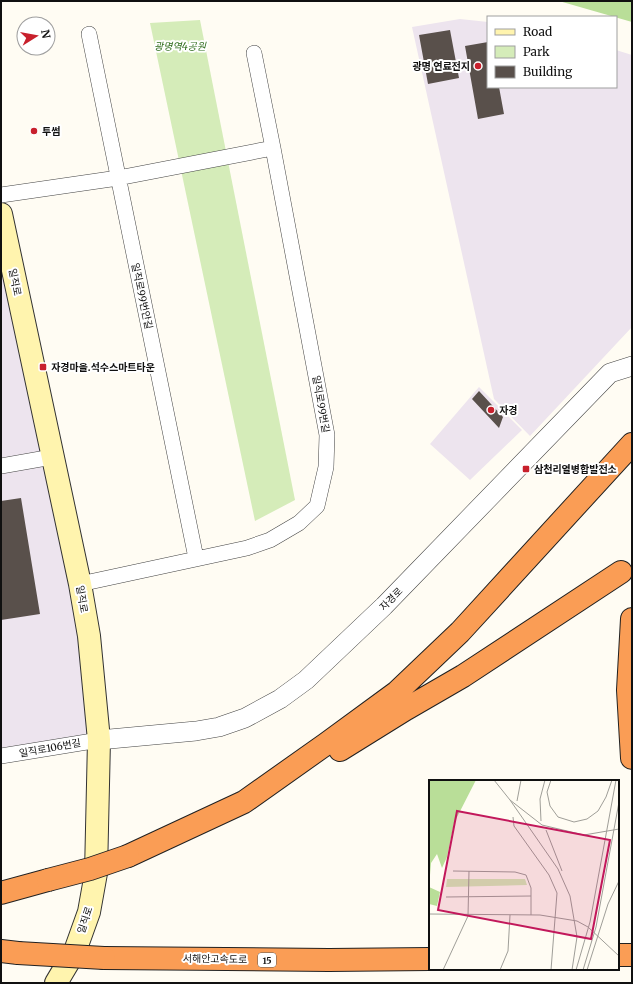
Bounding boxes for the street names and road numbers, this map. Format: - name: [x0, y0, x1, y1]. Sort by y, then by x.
- street label: 일직로99번안길: [129, 262, 155, 330]
- street label: 일직로: [6, 267, 24, 297]
- street label: 일직로99번길: [310, 374, 332, 434]
- street label: 일직로: [73, 584, 91, 614]
- street label: 자경로: [377, 585, 405, 613]
- street label: 일직로106번길: [18, 736, 82, 760]
- street label: 일직로: [75, 905, 95, 935]
- street label: 서해안고속도로: [183, 952, 247, 966]
- road number: 15: [258, 953, 276, 967]

